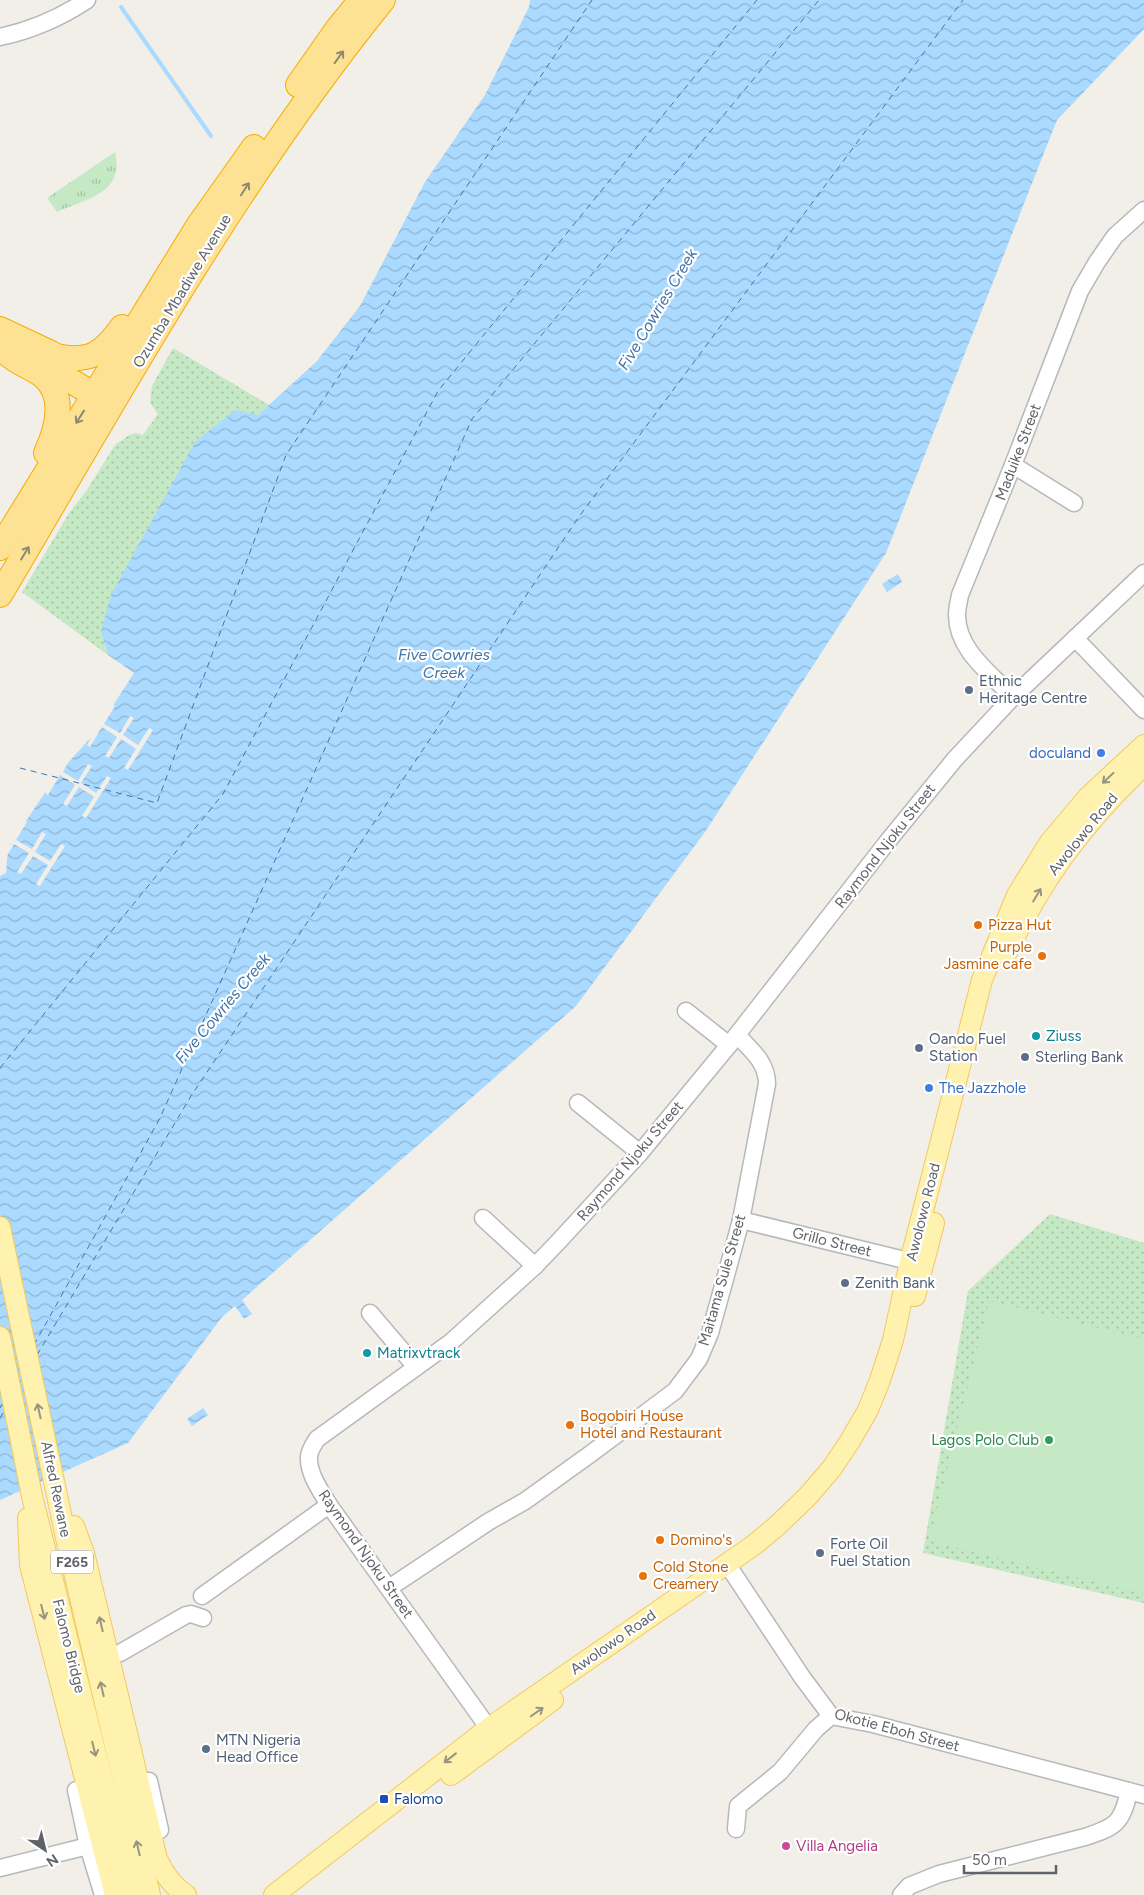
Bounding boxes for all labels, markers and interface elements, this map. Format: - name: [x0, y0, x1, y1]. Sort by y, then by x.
- one-way arrow: [334, 50, 344, 64]
- one-way arrow: [240, 183, 250, 197]
- street label: Ozumba Mbadiwe Avenue: [129, 211, 235, 371]
- water label: Five Cowries Creek: [614, 244, 702, 373]
- street label: Maduike Street: [991, 401, 1045, 503]
- one-way arrow: [74, 410, 84, 424]
- one-way arrow: [20, 546, 30, 560]
- water label: Five Cowries Creek: [398, 645, 490, 682]
- place label: Ethnic Heritage Centre: [979, 672, 1087, 707]
- marker: Ethnic Heritage Centre: [963, 684, 975, 696]
- place label: doculand: [1029, 744, 1091, 762]
- marker: doculand: [1095, 747, 1107, 759]
- one-way arrow: [1102, 772, 1115, 784]
- street label: Raymond Njoku Street: [831, 780, 939, 912]
- street label: Awolowo Road: [1044, 789, 1122, 879]
- one-way arrow: [1032, 888, 1042, 902]
- place label: Pizza Hut: [988, 916, 1052, 934]
- marker: Pizza Hut: [972, 919, 984, 931]
- place label: Purple Jasmine cafe: [944, 938, 1032, 973]
- water label: Five Cowries Creek: [171, 948, 275, 1067]
- marker: Purple Jasmine cafe: [1036, 950, 1048, 962]
- place label: Ziuss: [1046, 1027, 1081, 1045]
- place label: Oando Fuel Station: [929, 1030, 1006, 1065]
- marker: Ziuss: [1030, 1030, 1042, 1042]
- marker: Oando Fuel Station: [913, 1042, 925, 1054]
- place label: Sterling Bank: [1035, 1048, 1124, 1066]
- marker: Sterling Bank: [1019, 1051, 1031, 1063]
- place label: The Jazzhole: [939, 1079, 1026, 1097]
- marker: The Jazzhole: [923, 1082, 935, 1094]
- street label: Raymond Njoku Street: [573, 1097, 687, 1225]
- street label: Awolowo Road: [902, 1161, 944, 1263]
- street label: Maitama Sule Street: [695, 1212, 749, 1348]
- street label: Grillo Street: [791, 1223, 874, 1261]
- place label: Zenith Bank: [855, 1274, 936, 1292]
- marker: Zenith Bank: [839, 1277, 851, 1289]
- place label: Matrixvtrack: [377, 1344, 461, 1362]
- marker: Matrixvtrack: [361, 1347, 373, 1359]
- one-way arrow: [34, 1404, 43, 1420]
- place label: Bogobiri House Hotel and Restaurant: [580, 1407, 723, 1442]
- marker: Bogobiri House Hotel and Restaurant: [564, 1419, 576, 1431]
- place label: Lagos Polo Club: [931, 1431, 1039, 1449]
- marker: Lagos Polo Club: [1043, 1434, 1055, 1446]
- street label: Alfred Rewane: [37, 1439, 75, 1539]
- street label: Raymond Njoku Street: [315, 1486, 417, 1622]
- place label: Domino's: [670, 1531, 732, 1549]
- marker: Domino's: [654, 1534, 666, 1546]
- place label: Forte Oil Fuel Station: [830, 1535, 910, 1570]
- marker: Forte Oil Fuel Station: [814, 1547, 826, 1559]
- road number: F265: [51, 1550, 93, 1574]
- place label: Cold Stone Creamery: [653, 1558, 728, 1593]
- marker: Cold Stone Creamery: [637, 1570, 649, 1582]
- street label: Falomo Bridge: [49, 1597, 89, 1695]
- one-way arrow: [38, 1604, 48, 1620]
- street label: Awolowo Road: [567, 1606, 659, 1678]
- one-way arrow: [96, 1617, 105, 1633]
- one-way arrow: [97, 1682, 106, 1698]
- street label: Okotie Eboh Street: [832, 1705, 962, 1755]
- one-way arrow: [529, 1707, 543, 1717]
- place label: MTN Nigeria Head Office: [216, 1731, 301, 1766]
- one-way arrow: [90, 1741, 99, 1757]
- marker: MTN Nigeria Head Office: [200, 1743, 212, 1755]
- one-way arrow: [443, 1753, 457, 1763]
- place label: Falomo: [394, 1790, 443, 1808]
- marker: Falomo: [378, 1793, 390, 1805]
- north arrow: [20, 1825, 70, 1875]
- place label: Villa Angelia: [796, 1837, 878, 1855]
- one-way arrow: [133, 1840, 142, 1856]
- marker: Villa Angelia: [780, 1840, 792, 1852]
- scale bar: [964, 1842, 1056, 1874]
- text: N: [43, 1850, 61, 1870]
- text: 50 m: [972, 1851, 1007, 1869]

